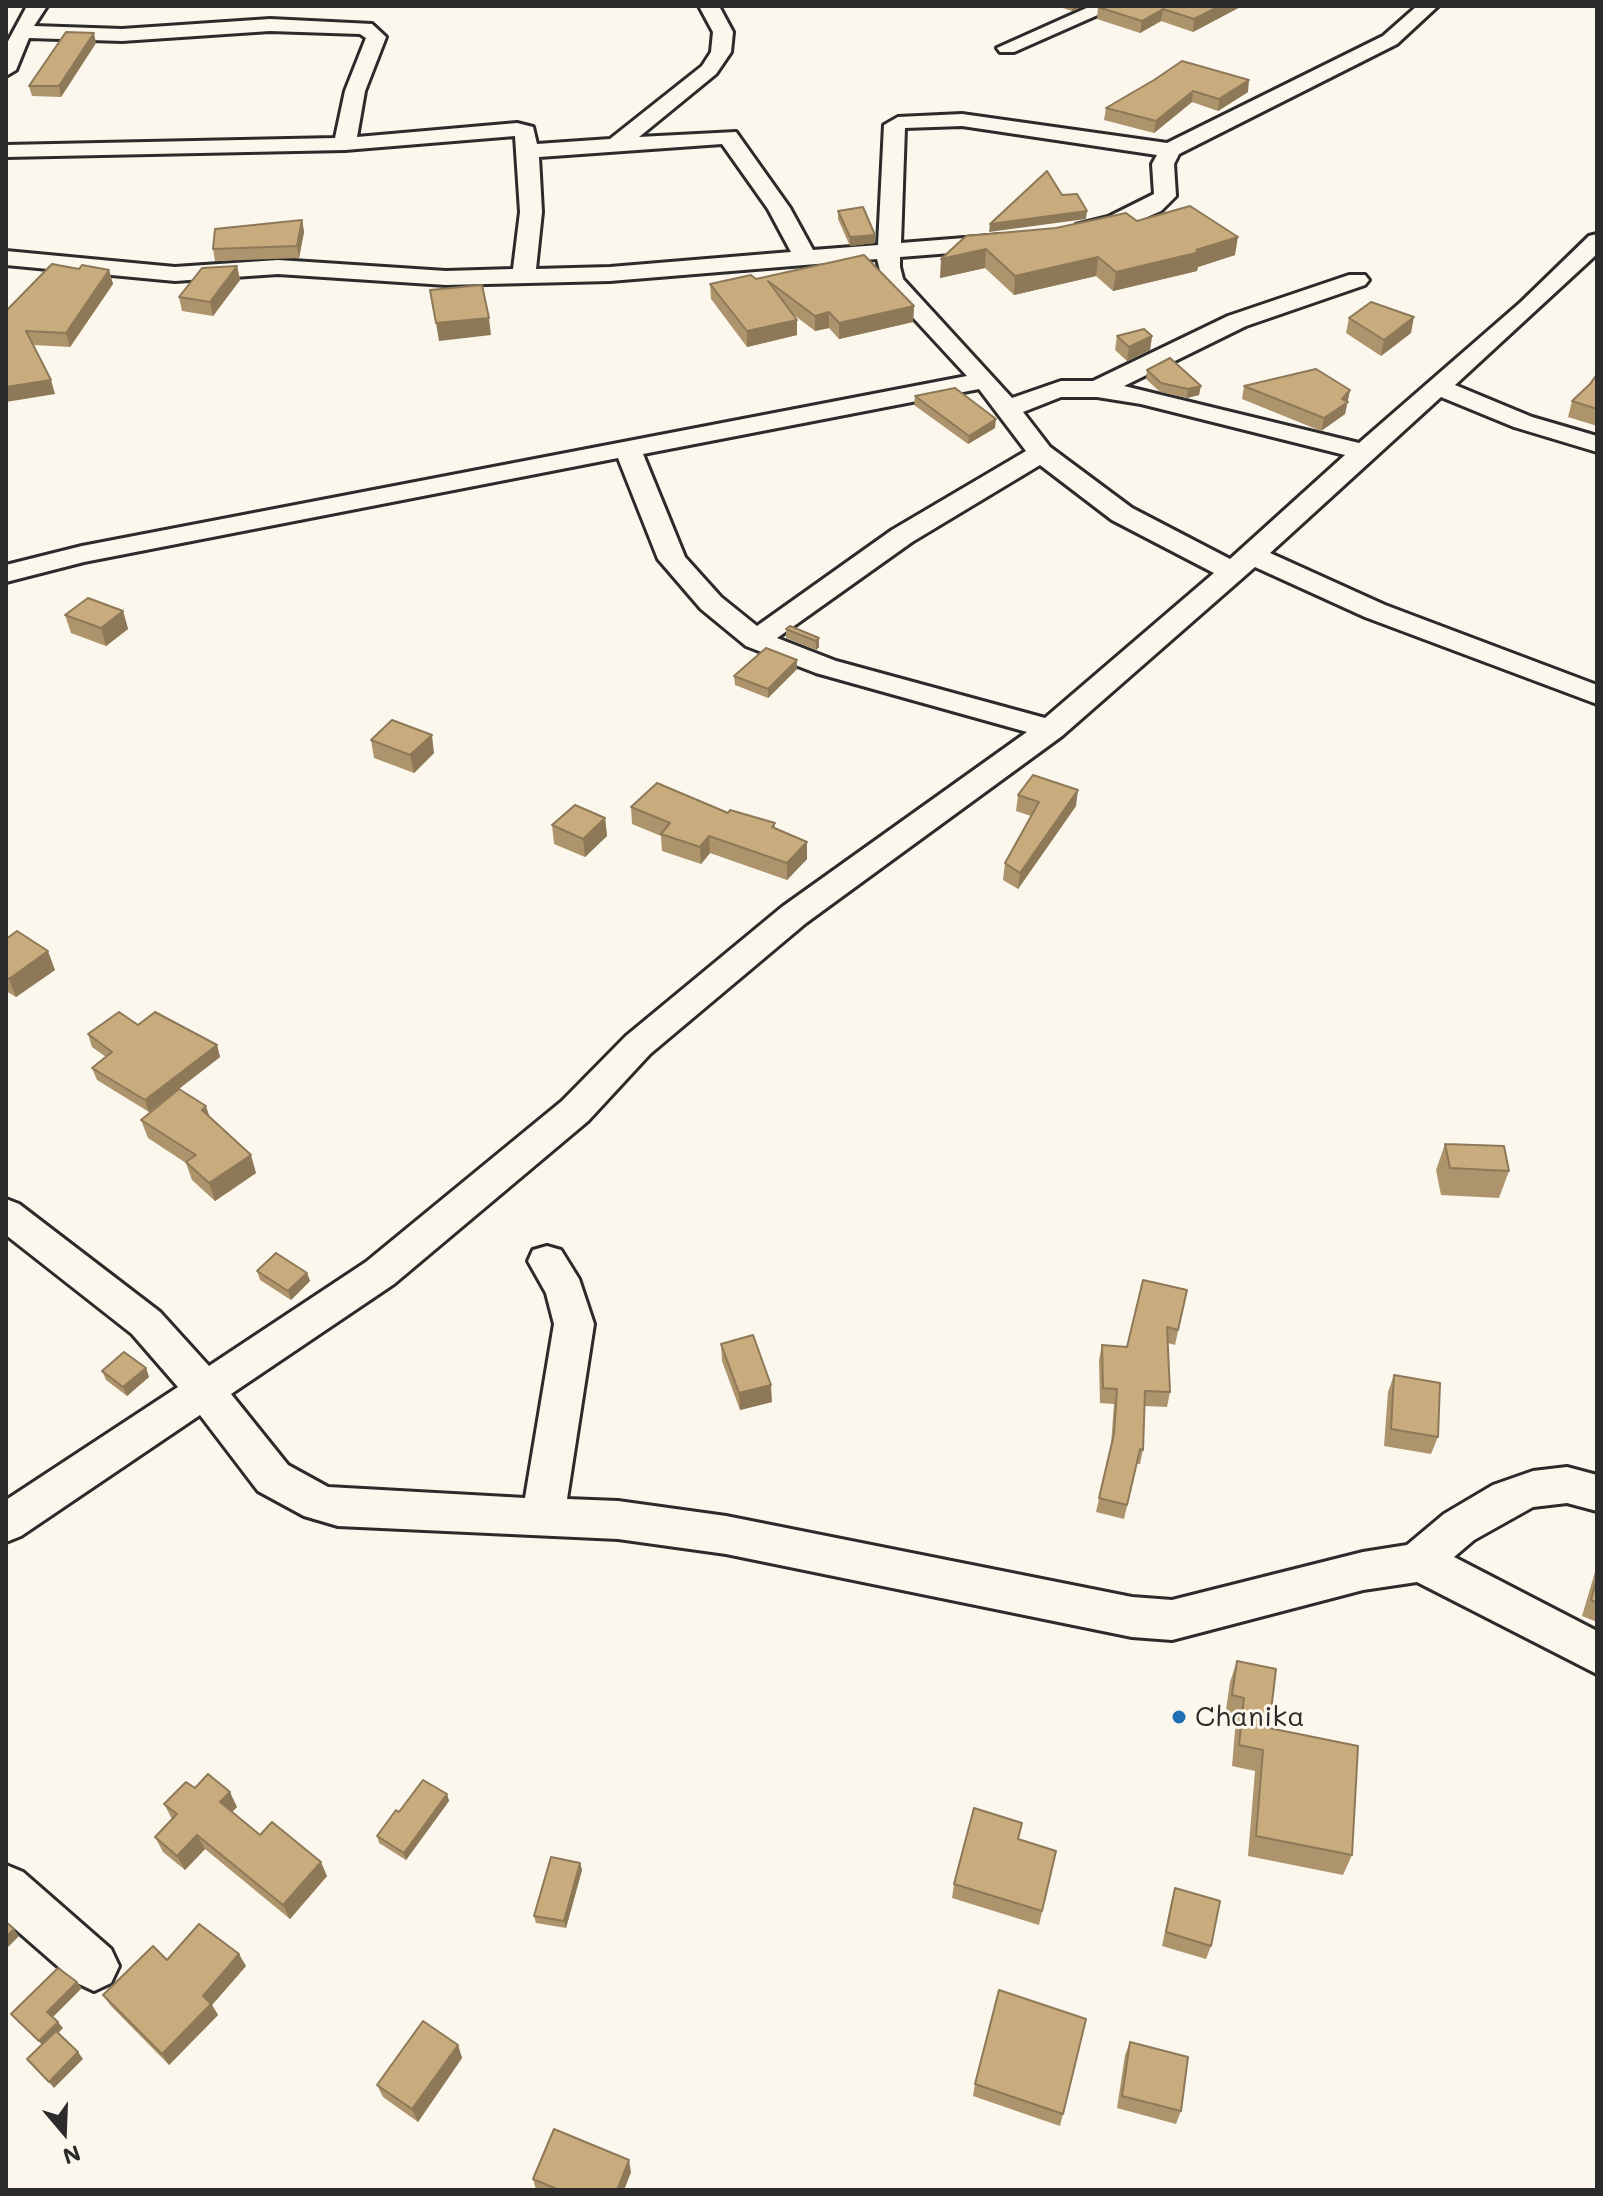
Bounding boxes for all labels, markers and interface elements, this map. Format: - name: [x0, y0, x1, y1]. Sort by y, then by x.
- place label: Chanika: [1195, 1700, 1305, 1734]
- marker: Chanika: [1170, 1708, 1188, 1726]
- north arrow: [24, 2092, 104, 2172]
- text: N: [59, 2139, 85, 2172]

